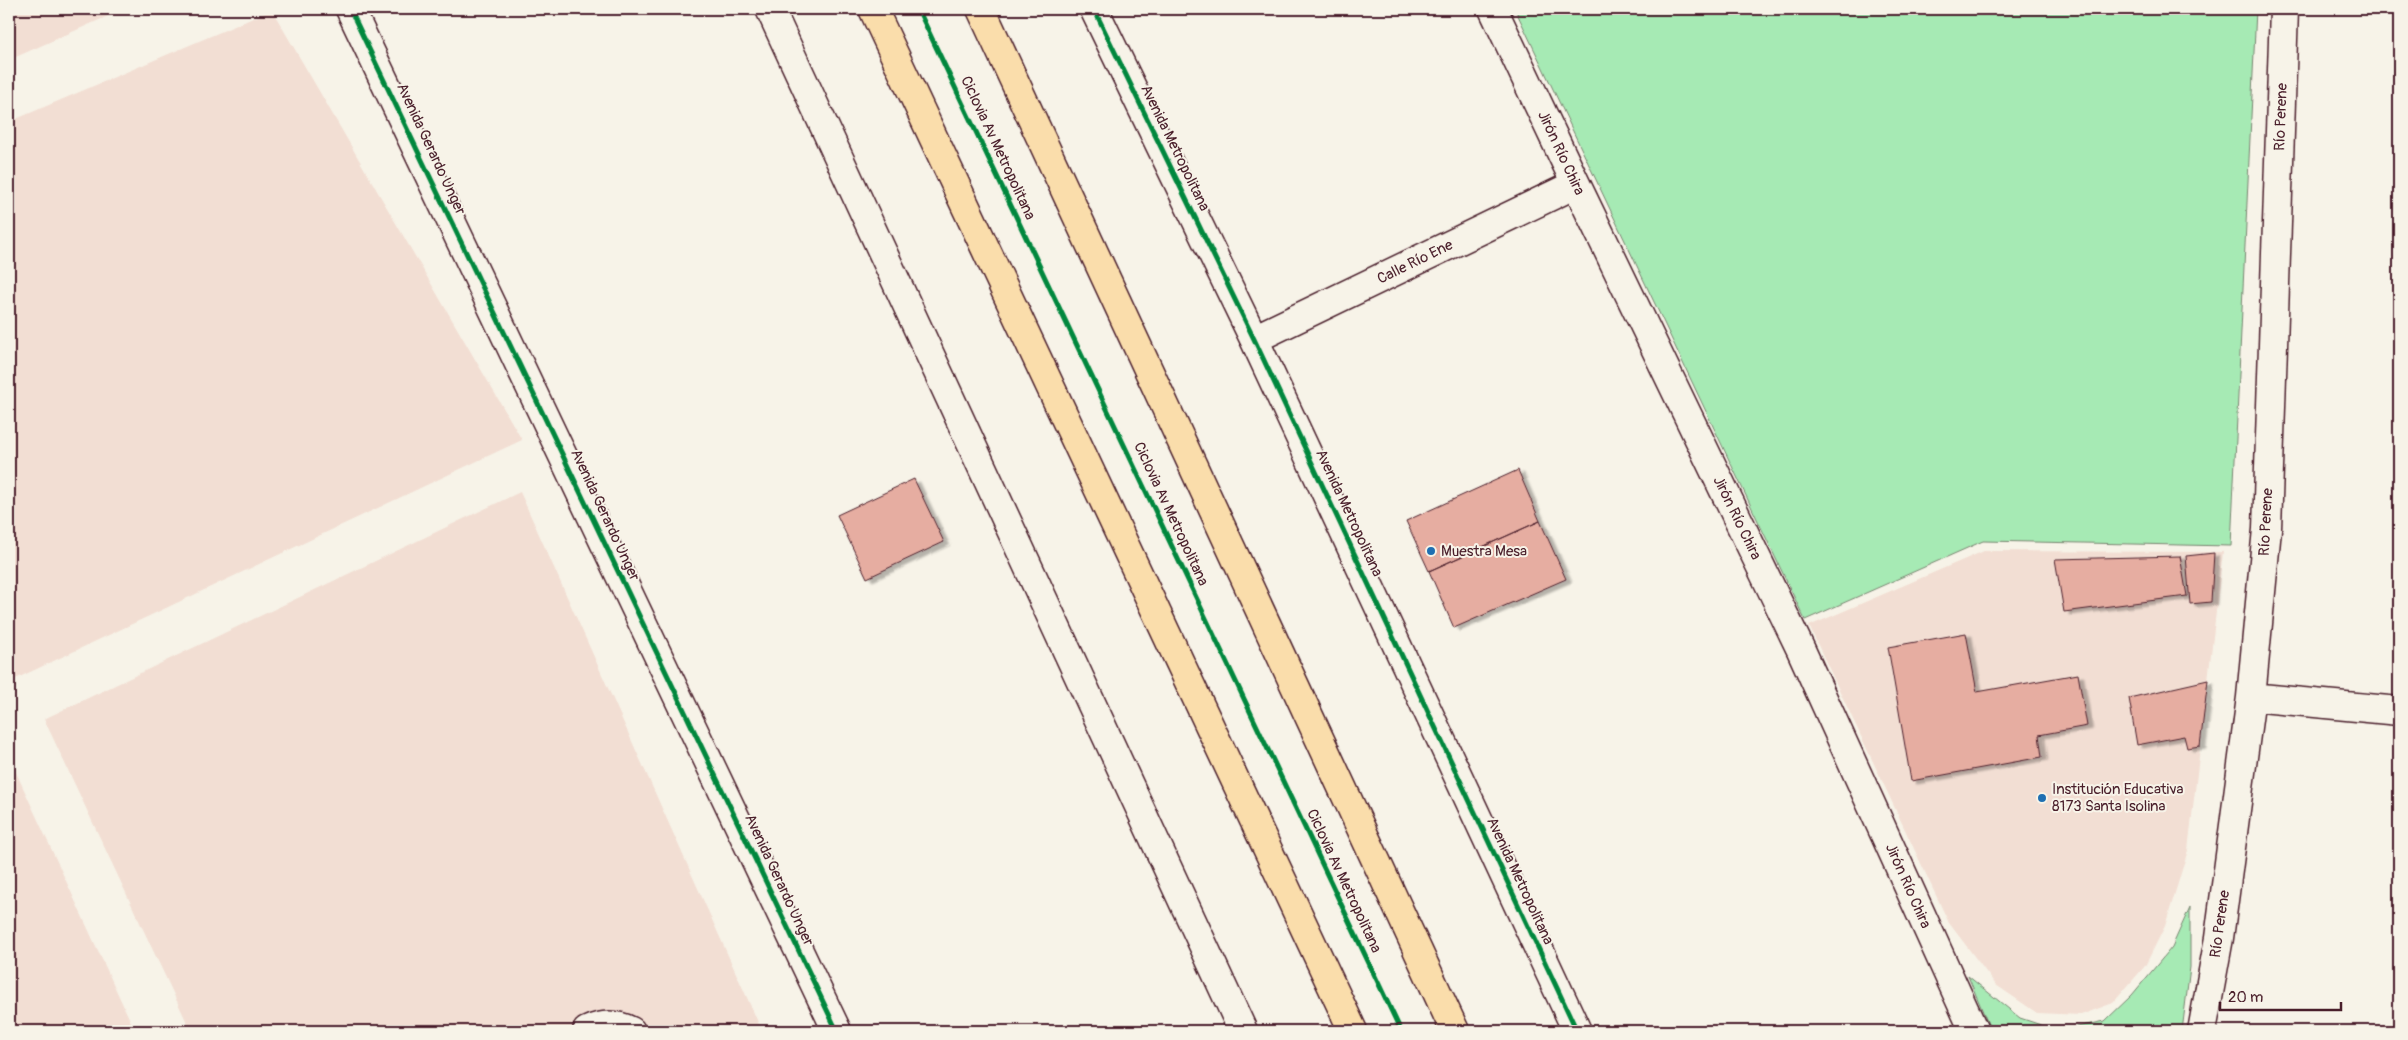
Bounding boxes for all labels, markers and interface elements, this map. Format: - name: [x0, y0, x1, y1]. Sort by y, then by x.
- street label: Ciclovia Av Metropolitana: [956, 73, 1040, 223]
- street label: Avenida Gerardo Unger: [392, 80, 470, 218]
- street label: Avenida Metropolitana: [1136, 82, 1214, 214]
- street label: Río Perene: [2270, 82, 2292, 151]
- street label: Jirón Río Chira: [1533, 108, 1589, 198]
- street label: Calle Río Ene: [1374, 235, 1457, 288]
- street label: Ciclovia Av Metropolitana: [1129, 439, 1213, 589]
- street label: Avenida Gerardo Unger: [566, 446, 644, 584]
- street label: Avenida Metropolitana: [1311, 446, 1387, 580]
- street label: Jirón Río Chira: [1709, 473, 1765, 563]
- street label: Río Perene: [2255, 487, 2277, 556]
- place label: Muestra Mesa: [1441, 542, 1527, 561]
- marker: Muestra Mesa: [1425, 545, 1437, 557]
- place label: Institución Educativa 8173 Santa Isolina: [2052, 780, 2183, 816]
- marker: Institución Educativa 8173 Santa Isolina: [2036, 792, 2048, 804]
- street label: Ciclovia Av Metropolitana: [1302, 806, 1386, 956]
- street label: Avenida Gerardo Unger: [740, 811, 818, 949]
- street label: Avenida Metropolitana: [1482, 814, 1558, 948]
- street label: Jirón Río Chira: [1881, 841, 1935, 931]
- street label: Río Perene: [2206, 888, 2234, 959]
- scale bar: [2220, 980, 2342, 1012]
- text: 20 m: [2228, 988, 2263, 1007]

